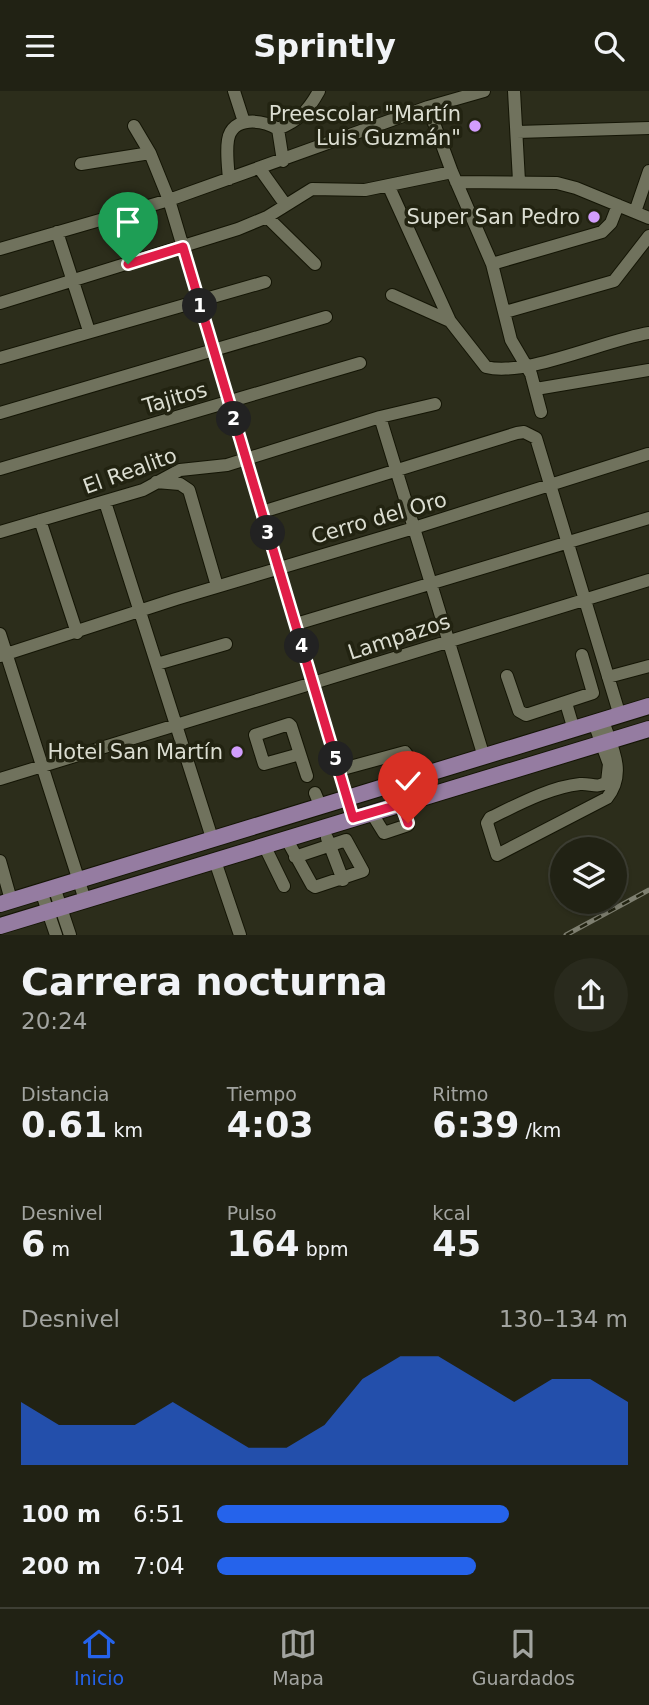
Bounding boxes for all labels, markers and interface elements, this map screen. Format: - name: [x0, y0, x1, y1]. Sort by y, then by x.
- icon: menu: [21, 27, 59, 65]
- text: Sprintly: [253, 27, 396, 65]
- icon: search: [590, 27, 628, 65]
- place label: Preescolar "Martín Luis Guzmán": [269, 102, 461, 150]
- marker: Preescolar "Martín Luis Guzmán": [467, 118, 483, 134]
- pin: [98, 192, 158, 264]
- icon: arrive: [109, 203, 147, 241]
- place label: Super San Pedro: [406, 205, 580, 229]
- marker: Super San Pedro: [586, 209, 602, 225]
- pin: 1: [182, 289, 218, 323]
- text: 1: [193, 294, 206, 316]
- street label: Tajitos: [139, 377, 210, 419]
- pin: 2: [216, 401, 252, 437]
- text: 2: [227, 407, 240, 429]
- street label: El Realito: [80, 443, 180, 499]
- street label: Cerro del Oro: [308, 487, 450, 549]
- pin: 3: [250, 515, 286, 551]
- text: 3: [261, 521, 274, 543]
- street label: Lampazos: [345, 609, 453, 665]
- pin: 4: [284, 629, 320, 663]
- text: 4: [295, 634, 308, 656]
- place label: Hotel San Martín: [48, 740, 223, 764]
- pin: 5: [318, 741, 354, 777]
- marker: Hotel San Martín: [229, 744, 245, 760]
- text: 5: [329, 747, 342, 769]
- pin: [378, 751, 438, 823]
- icon: check: [389, 762, 427, 800]
- map controls: [550, 837, 627, 914]
- button: layers: [550, 837, 627, 914]
- button: share: [554, 958, 628, 1032]
- text: Carrera nocturna: [21, 960, 388, 1004]
- text: 20:24: [21, 1008, 87, 1034]
- text: Distancia: [21, 1083, 109, 1105]
- text: Tiempo: [227, 1083, 297, 1105]
- text: Ritmo: [432, 1083, 488, 1105]
- text: 0.61: [21, 1105, 107, 1145]
- text: 4:03: [227, 1105, 314, 1145]
- text: 6:39: [432, 1105, 519, 1145]
- text: km: [107, 1119, 143, 1141]
- text: /km: [519, 1119, 561, 1141]
- text: Desnivel: [21, 1202, 103, 1224]
- text: Pulso: [227, 1202, 277, 1224]
- text: kcal: [432, 1202, 471, 1224]
- text: 6: [21, 1224, 45, 1264]
- text: 164: [227, 1224, 300, 1264]
- text: 45: [432, 1224, 481, 1264]
- text: m: [45, 1238, 70, 1260]
- text: bpm: [300, 1238, 348, 1260]
- text: Desnivel: [21, 1306, 120, 1332]
- text: 130–134 m: [499, 1306, 628, 1332]
- text: 100 m: [21, 1501, 101, 1527]
- text: 6:51: [133, 1501, 185, 1527]
- text: 200 m: [21, 1553, 101, 1579]
- text: 7:04: [133, 1553, 185, 1579]
- tab: Inicio: [74, 1625, 124, 1689]
- tab: Mapa: [272, 1625, 324, 1689]
- tab: Guardados: [472, 1625, 575, 1689]

